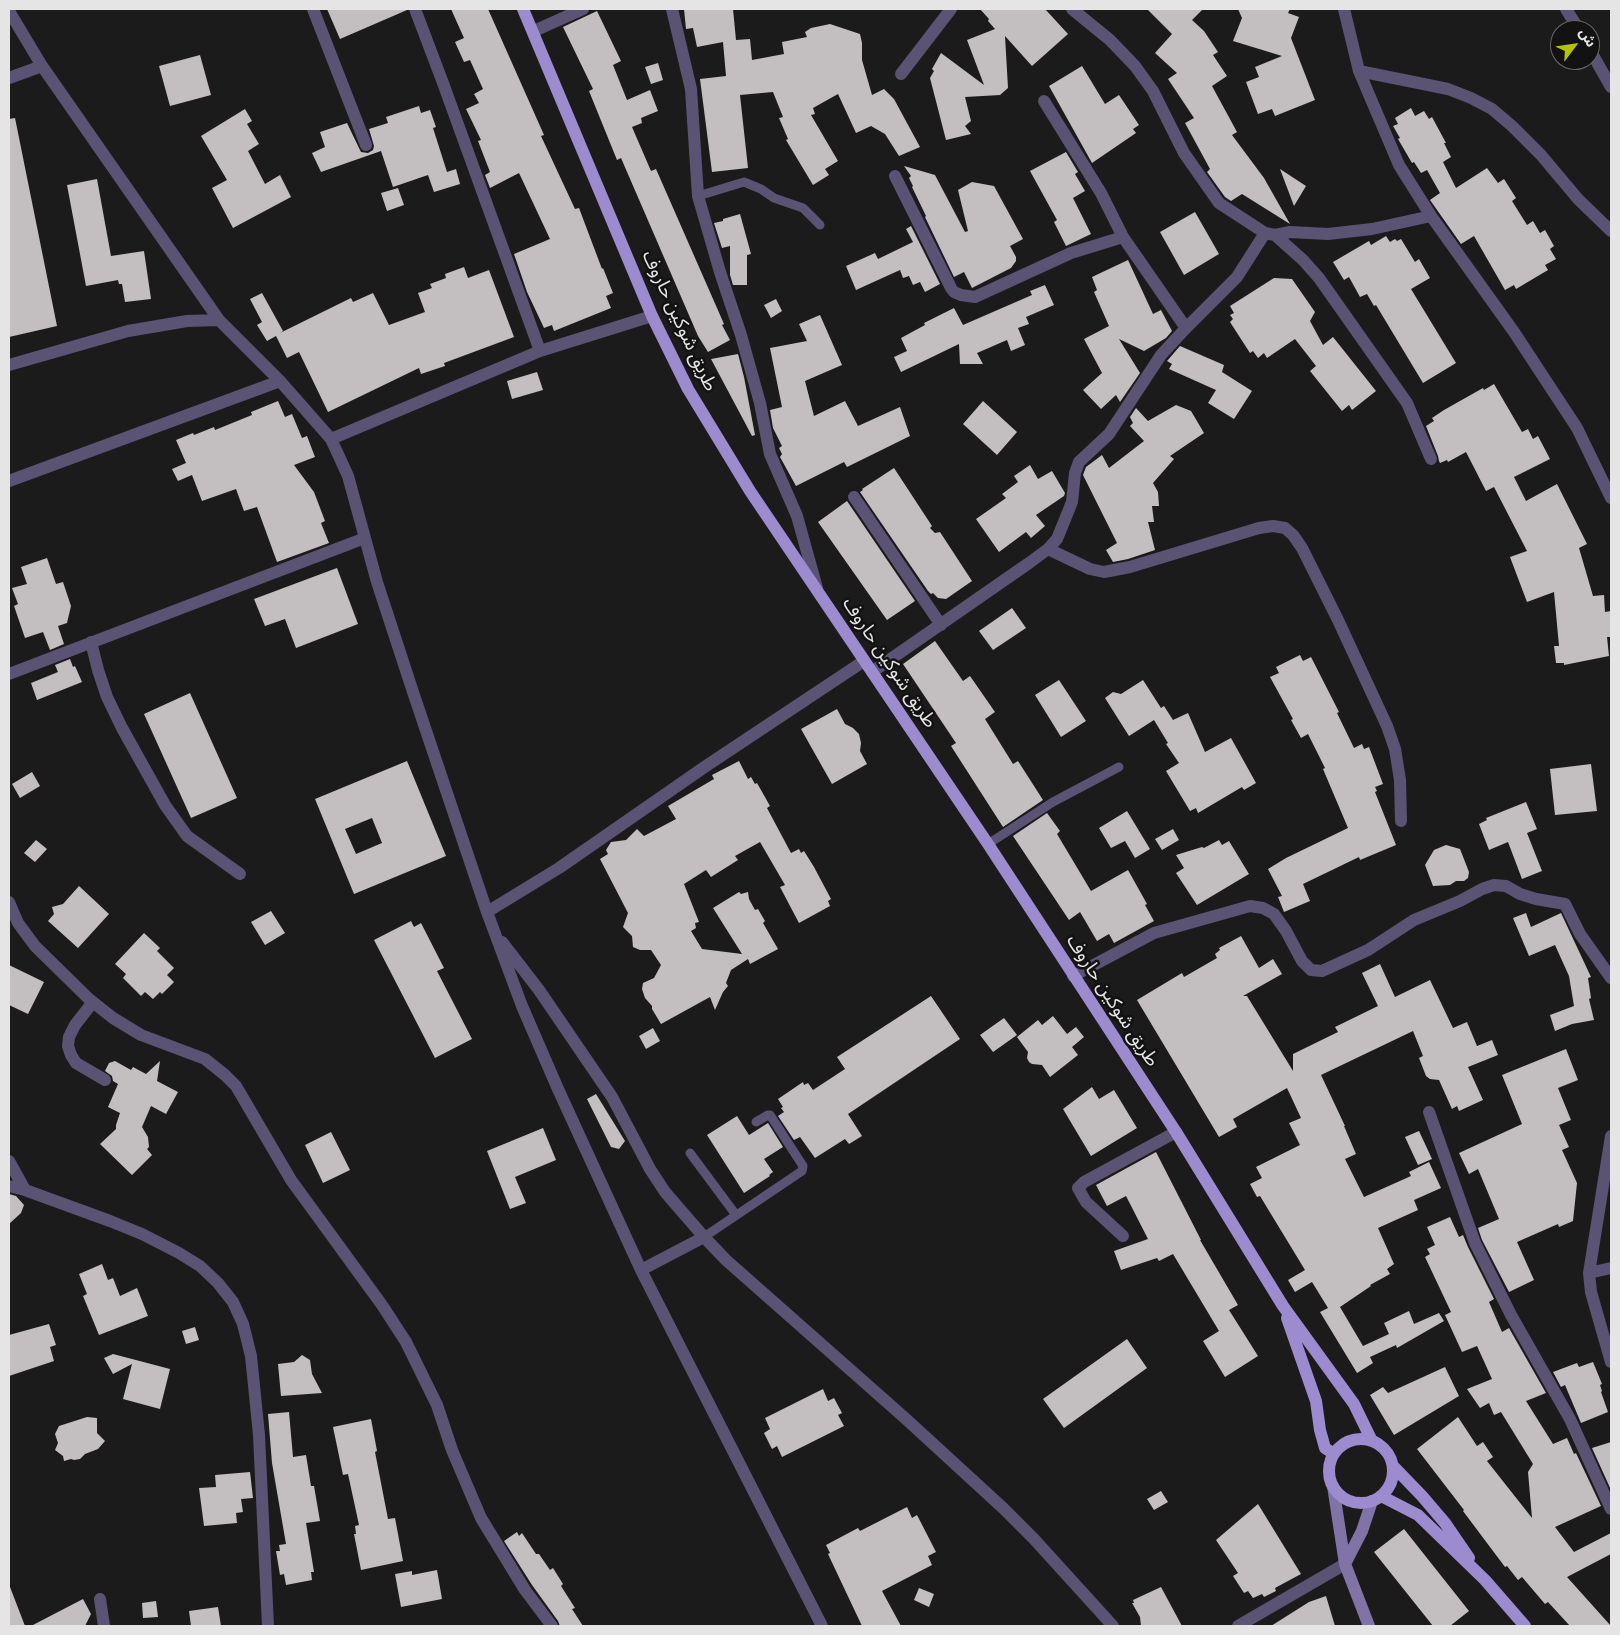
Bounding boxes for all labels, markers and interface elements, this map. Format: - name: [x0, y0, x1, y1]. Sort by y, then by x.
- north arrow: [1550, 20, 1600, 70]
- text: ش: [1575, 25, 1600, 50]
- street label: طريق شوكين حاروف: [636, 247, 722, 395]
- street label: طريق شوكين حاروف: [837, 593, 941, 733]
- street label: طريق شوكين حاروف: [1061, 931, 1163, 1071]

